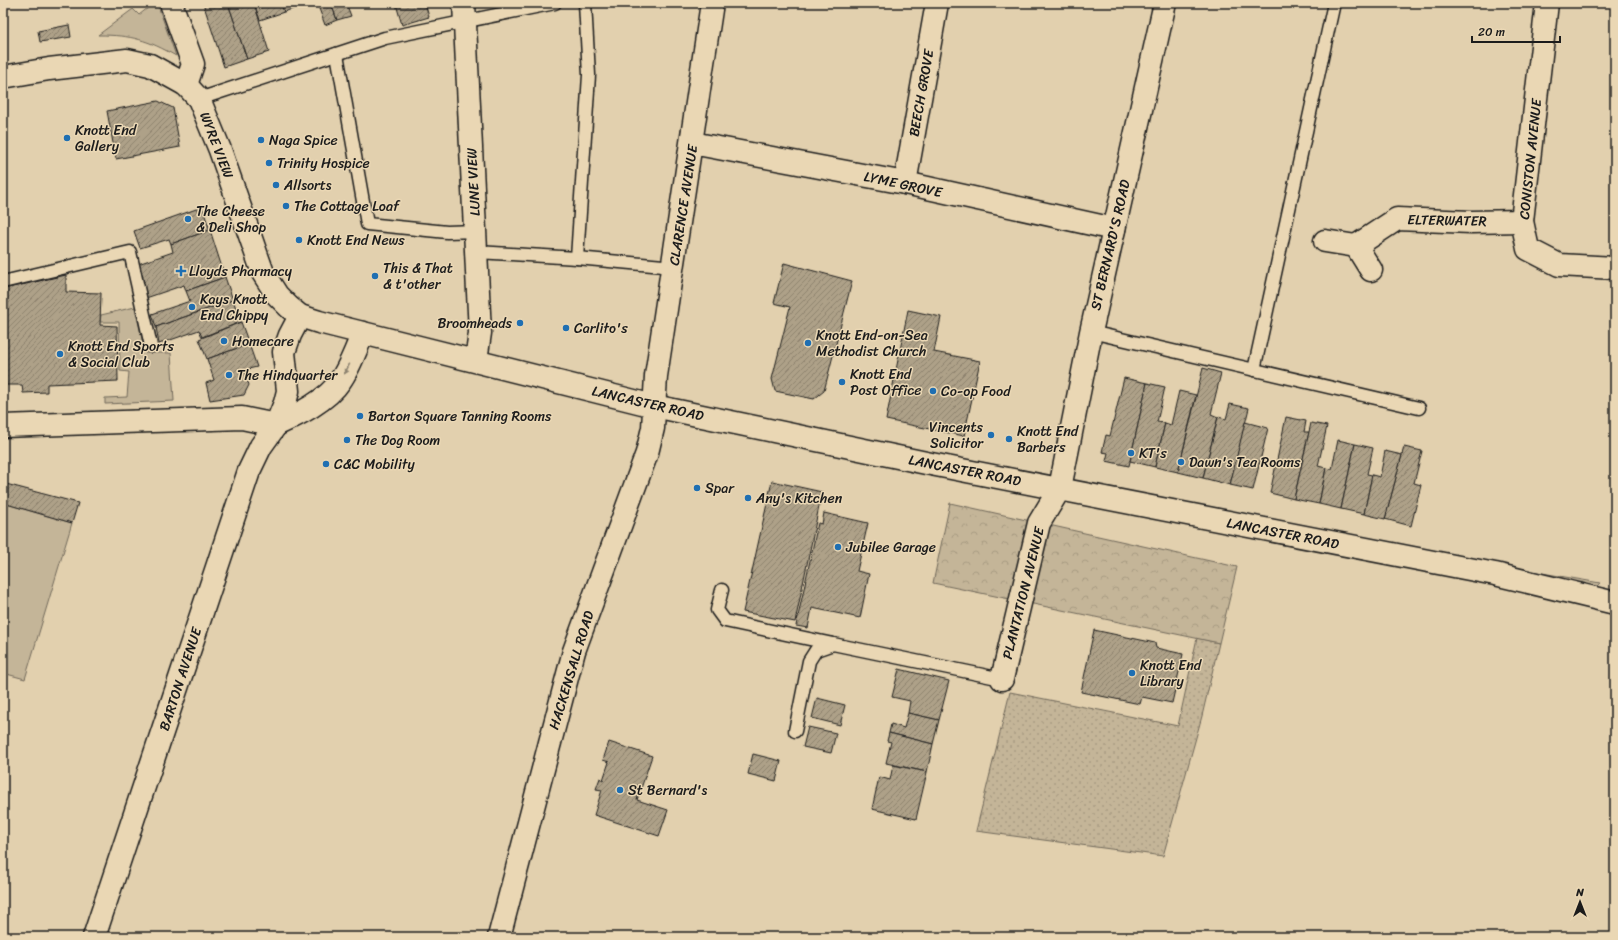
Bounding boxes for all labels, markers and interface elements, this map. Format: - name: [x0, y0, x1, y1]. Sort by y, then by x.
- scale bar: [1472, 18, 1560, 44]
- text: 20 m: [1478, 21, 1505, 43]
- street label: BEECH GROVE: [902, 46, 942, 139]
- street label: CONISTON AVENUE: [1512, 96, 1549, 221]
- street label: WYRE VIEW: [192, 108, 241, 182]
- place label: Knott End Gallery: [75, 118, 138, 159]
- place label: Naga Spice: [269, 128, 338, 153]
- marker: Knott End Gallery: [62, 133, 72, 143]
- marker: Naga Spice: [256, 135, 266, 145]
- street label: CLARENCE AVENUE: [662, 142, 706, 267]
- street label: LUNE VIEW: [459, 147, 488, 217]
- place label: Trinity Hospice: [277, 151, 370, 176]
- marker: Trinity Hospice: [264, 158, 274, 168]
- street label: LYME GROVE: [861, 164, 945, 205]
- place label: Allsorts: [283, 173, 332, 198]
- street label: ST BERNARD'S ROAD: [1083, 177, 1138, 313]
- marker: Allsorts: [271, 180, 281, 190]
- place label: The Cottage Loaf: [294, 194, 401, 219]
- place label: The Cheese & Deli Shop: [196, 199, 267, 240]
- marker: The Cottage Loaf: [281, 201, 291, 211]
- street label: ELTERWATER: [1407, 207, 1487, 234]
- marker: The Cheese & Deli Shop: [183, 214, 193, 224]
- place label: Knott End News: [307, 228, 405, 253]
- marker: Knott End News: [294, 235, 304, 245]
- place label: This & That & t'other: [383, 256, 453, 297]
- place label: Lloyds Pharmacy: [189, 259, 293, 284]
- marker: Lloyds Pharmacy: [176, 266, 186, 276]
- marker: This & That & t'other: [370, 271, 380, 281]
- place label: Kays Knott End Chippy: [200, 287, 269, 328]
- marker: Kays Knott End Chippy: [187, 302, 197, 312]
- place label: Broomheads: [438, 311, 513, 336]
- place label: Carlito's: [574, 316, 628, 341]
- marker: Broomheads: [515, 318, 525, 328]
- marker: Carlito's: [561, 323, 571, 333]
- place label: Knott End-on-Sea Methodist Church: [816, 323, 928, 364]
- place label: Homecare: [232, 329, 294, 354]
- place label: Knott End Sports & Social Club: [68, 334, 174, 375]
- marker: Homecare: [219, 336, 229, 346]
- marker: Knott End-on-Sea Methodist Church: [803, 338, 813, 348]
- marker: Knott End Sports & Social Club: [55, 349, 65, 359]
- place label: Knott End Post Office: [850, 362, 921, 403]
- place label: The Hindquarter: [237, 363, 339, 388]
- one-way arrow: [343, 363, 350, 374]
- marker: The Hindquarter: [224, 370, 234, 380]
- marker: Knott End Post Office: [837, 377, 847, 387]
- street label: LANCASTER ROAD: [590, 378, 707, 429]
- place label: Co-op Food: [941, 379, 1012, 404]
- marker: Co-op Food: [928, 386, 938, 396]
- place label: Barton Square Tanning Rooms: [368, 404, 552, 429]
- marker: Barton Square Tanning Rooms: [355, 411, 365, 421]
- place label: Vincents Solicitor: [929, 415, 984, 456]
- place label: Knott End Barbers: [1017, 419, 1080, 460]
- place label: The Dog Room: [355, 428, 441, 453]
- marker: Vincents Solicitor: [986, 430, 996, 440]
- marker: Knott End Barbers: [1004, 434, 1014, 444]
- marker: The Dog Room: [342, 435, 352, 445]
- place label: KT's: [1139, 441, 1167, 466]
- street label: LANCASTER ROAD: [907, 447, 1024, 494]
- marker: KT's: [1126, 448, 1136, 458]
- place label: Dawn's Tea Rooms: [1189, 450, 1301, 475]
- place label: C&C Mobility: [334, 452, 415, 477]
- marker: Dawn's Tea Rooms: [1176, 457, 1186, 467]
- marker: C&C Mobility: [321, 459, 331, 469]
- place label: Spar: [705, 476, 735, 501]
- marker: Spar: [692, 483, 702, 493]
- place label: Any's Kitchen: [755, 486, 843, 511]
- marker: Any's Kitchen: [743, 493, 753, 503]
- street label: LANCASTER ROAD: [1225, 510, 1342, 557]
- street label: PLANTATION AVENUE: [995, 523, 1052, 662]
- place label: Jubilee Garage: [845, 535, 936, 560]
- marker: Jubilee Garage: [833, 542, 843, 552]
- street label: HACKENSALL ROAD: [542, 607, 602, 733]
- street label: BARTON AVENUE: [152, 623, 209, 734]
- place label: Knott End Library: [1140, 653, 1203, 694]
- marker: Knott End Library: [1127, 668, 1137, 678]
- place label: St Bernard's: [628, 778, 707, 803]
- marker: St Bernard's: [615, 785, 625, 795]
- north arrow: [1560, 882, 1600, 922]
- text: N: [1575, 883, 1584, 902]

